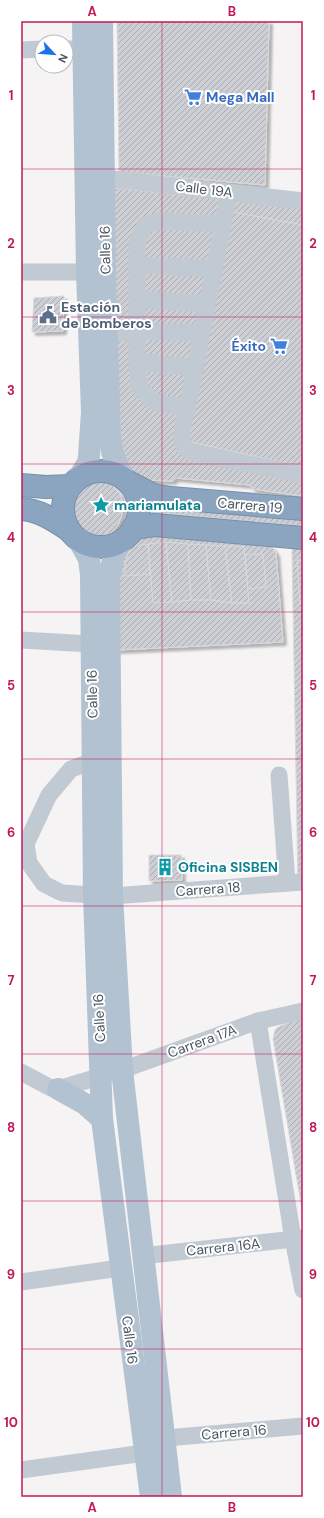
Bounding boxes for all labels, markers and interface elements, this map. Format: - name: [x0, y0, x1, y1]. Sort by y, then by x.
- text: A: [87, 3, 97, 20]
- text: B: [228, 3, 236, 20]
- north arrow: [34, 34, 74, 74]
- text: N: [55, 52, 71, 65]
- text: 1: [9, 87, 13, 104]
- supermarket icon: Mega Mall: [183, 87, 203, 107]
- text: 1: [311, 87, 315, 104]
- place label: Mega Mall: [206, 88, 275, 106]
- street label: Calle 19A: [174, 177, 234, 201]
- street label: Calle 16: [96, 225, 114, 275]
- text: 2: [7, 235, 15, 252]
- text: 2: [309, 235, 317, 252]
- place label: Estación de Bomberos: [61, 298, 152, 332]
- public building icon: Estación de Bomberos: [38, 305, 58, 325]
- supermarket icon: Éxito: [269, 336, 289, 356]
- place label: Éxito: [232, 337, 266, 355]
- text: 3: [7, 382, 15, 399]
- text: 3: [309, 382, 317, 399]
- street label: Carrera 19: [217, 493, 284, 517]
- place icon: mariamulata: [91, 495, 111, 515]
- place label: mariamulata: [114, 496, 201, 514]
- text: 4: [7, 529, 15, 546]
- text: 4: [309, 529, 317, 546]
- street label: Calle 16: [83, 669, 101, 719]
- text: 5: [7, 677, 15, 694]
- text: 5: [309, 677, 317, 694]
- text: 6: [7, 824, 15, 841]
- text: 6: [309, 824, 317, 841]
- building icon: Oficina SISBEN: [155, 857, 175, 877]
- place label: Oficina SISBEN: [178, 858, 278, 876]
- street label: Carrera 18: [175, 878, 241, 900]
- text: 7: [8, 972, 15, 989]
- text: 7: [310, 972, 317, 989]
- street label: Calle 16: [89, 993, 109, 1043]
- street label: Carrera 17A: [165, 1020, 239, 1062]
- text: 8: [7, 1119, 15, 1136]
- text: 8: [309, 1119, 317, 1136]
- street label: Carrera 16A: [185, 1234, 261, 1260]
- text: 9: [7, 1266, 15, 1283]
- text: 9: [309, 1266, 317, 1283]
- street label: Calle 16: [118, 1315, 142, 1365]
- text: 10: [4, 1414, 18, 1431]
- text: 10: [306, 1414, 320, 1431]
- street label: Carrera 16: [201, 1420, 267, 1444]
- text: A: [87, 1499, 97, 1516]
- text: B: [228, 1499, 236, 1516]

